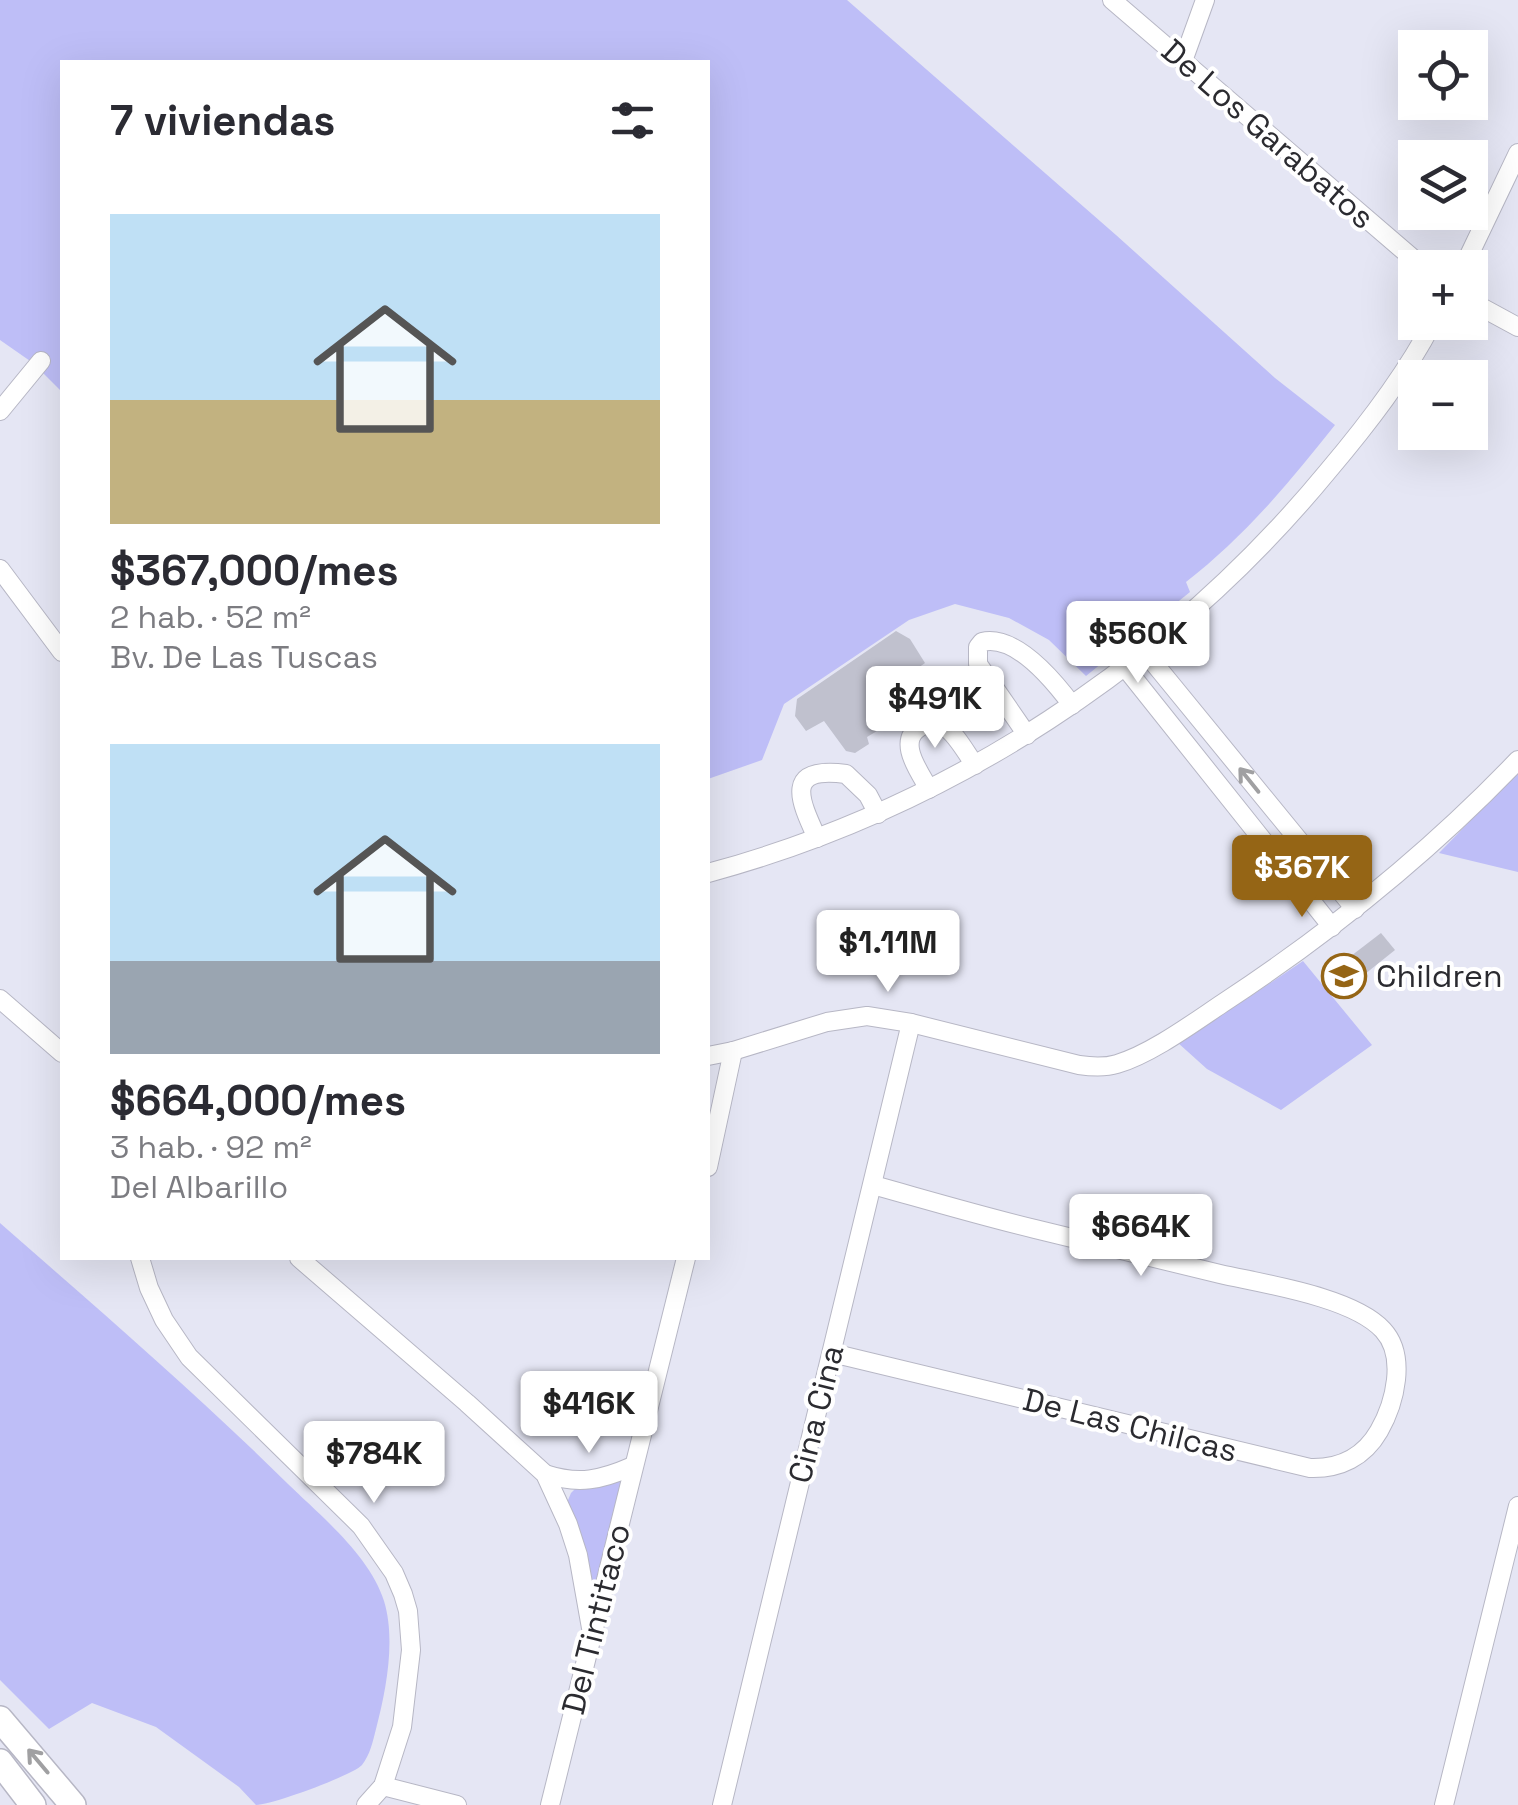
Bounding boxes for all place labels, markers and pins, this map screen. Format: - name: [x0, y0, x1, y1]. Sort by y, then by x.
- pin: $560K: [1068, 601, 1208, 686]
- pin: $491K: [865, 666, 1005, 751]
- pin: $367K: [1232, 835, 1372, 920]
- pin: $1.11M: [807, 910, 969, 995]
- school or university icon: Children: [1321, 953, 1367, 999]
- place label: Children: [1376, 956, 1503, 996]
- pin: $664K: [1071, 1194, 1211, 1279]
- pin: $416K: [519, 1371, 659, 1456]
- pin: $784K: [304, 1421, 444, 1506]

